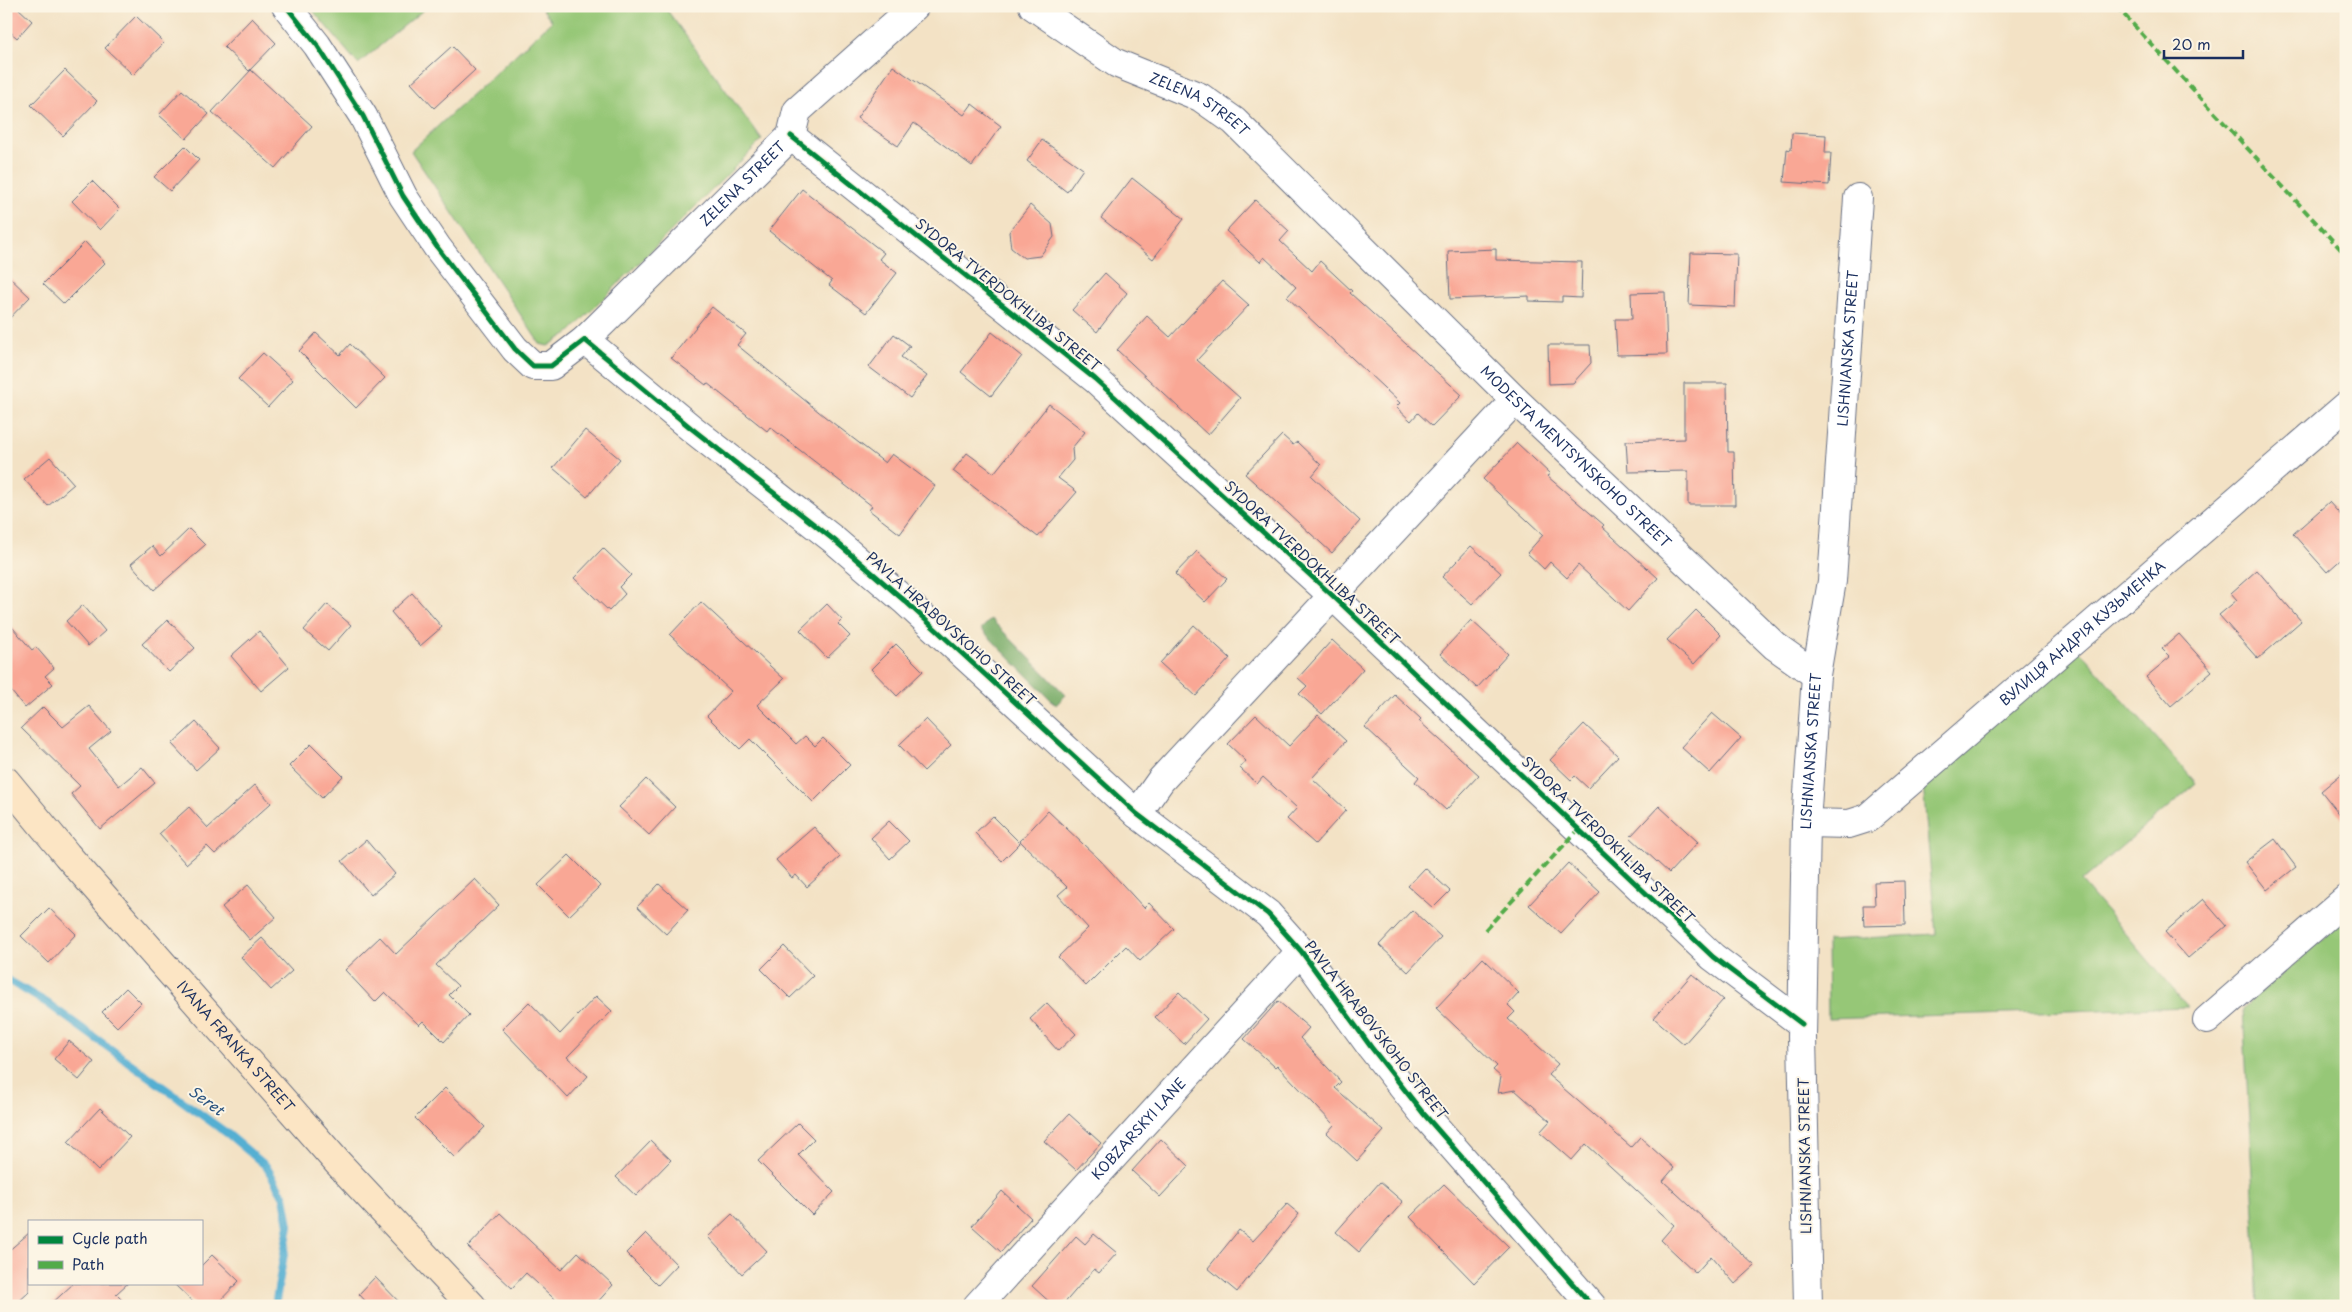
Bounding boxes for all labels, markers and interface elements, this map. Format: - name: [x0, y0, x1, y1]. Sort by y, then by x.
- scale bar: [2164, 28, 2243, 60]
- text: 20 m: [2172, 32, 2211, 55]
- street label: ZELENA STREET: [1146, 67, 1255, 141]
- street label: ZELENA STREET: [695, 136, 790, 231]
- street label: SYDORA TVERDOKHLIBA STREET: [911, 213, 1106, 376]
- street label: LISHNIANSKA STREET: [1832, 269, 1863, 427]
- street label: MODESTA MENTSYNSKOHO STREET: [1476, 361, 1676, 553]
- street label: SYDORA TVERDOKHLIBA STREET: [1220, 476, 1405, 650]
- street label: PAVLA HRABOVSKOHO STREET: [862, 547, 1041, 711]
- street label: ВУЛИЦЯ АНДРІЯ КУЗЬМЕНКА: [1995, 555, 2170, 710]
- street label: LISHNIANSKA STREET: [1795, 672, 1826, 830]
- street label: SYDORA TVERDOKHLIBA STREET: [1517, 751, 1700, 928]
- street label: PAVLA HRABOVSKOHO STREET: [1300, 936, 1453, 1124]
- street label: IVANA FRANKA STREET: [172, 976, 300, 1117]
- street label: KOBZARSKYI LANE: [1086, 1073, 1191, 1184]
- street label: LISHNIANSKA STREET: [1793, 1077, 1816, 1234]
- water label: Seret: [185, 1079, 231, 1122]
- legend: [28, 1220, 202, 1284]
- text: Cycle path: [72, 1226, 148, 1249]
- text: Path: [72, 1252, 104, 1275]

